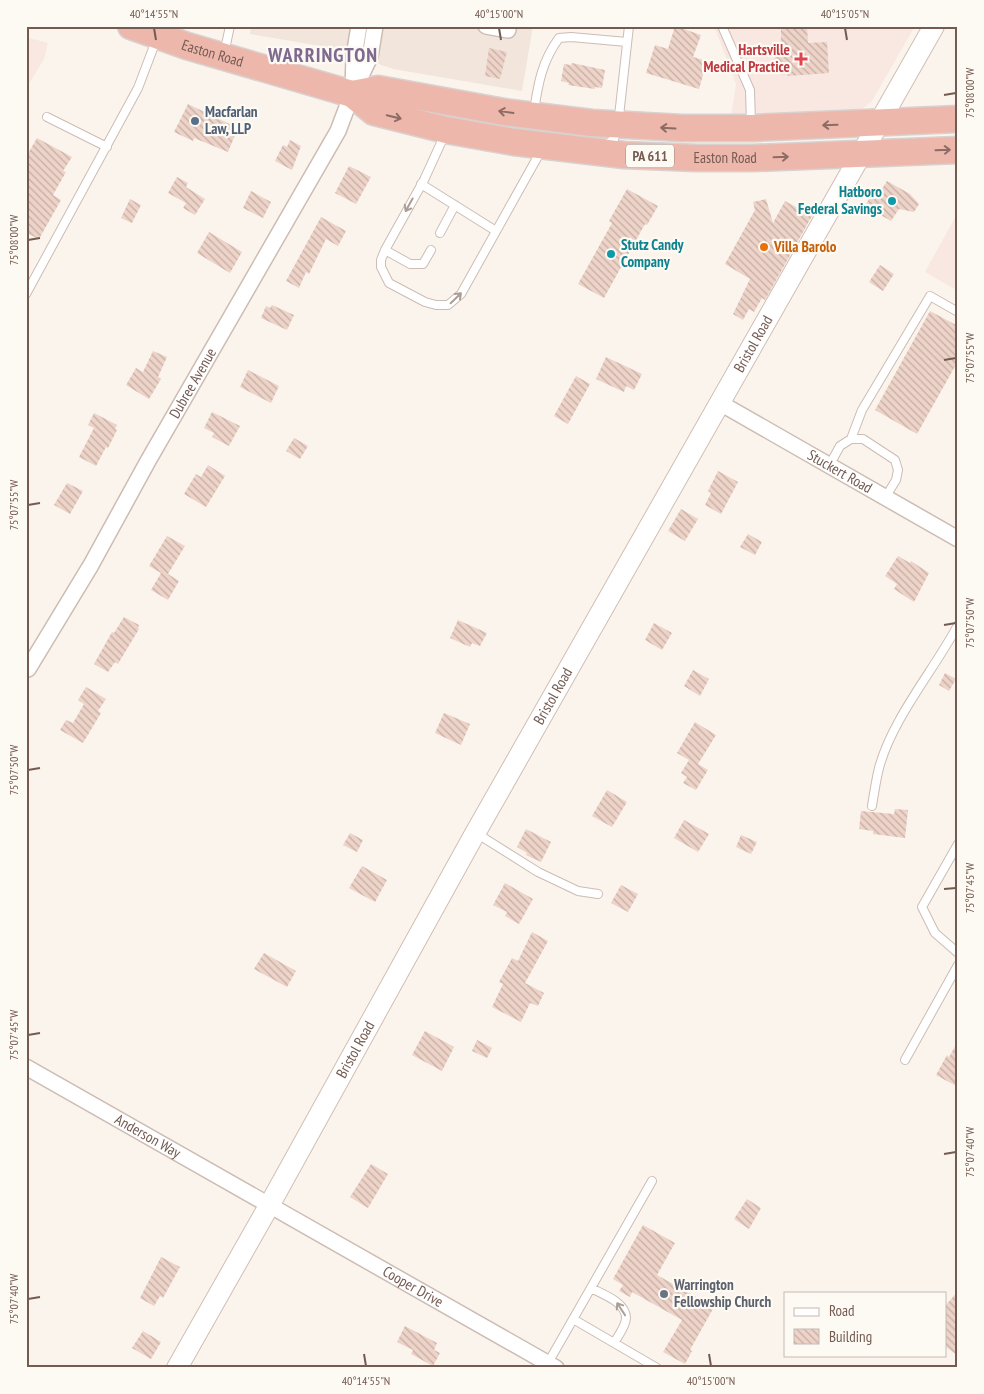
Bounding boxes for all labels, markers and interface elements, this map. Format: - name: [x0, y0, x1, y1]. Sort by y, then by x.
- text: 40°14'55"N: [130, 6, 178, 21]
- text: 40°15'00"N: [475, 6, 523, 21]
- text: 40°15'05"N: [821, 6, 869, 21]
- street label: Easton Road: [179, 35, 246, 71]
- place label: Hartsville Medical Practice: [704, 40, 790, 76]
- district label: WARRINGTON: [267, 42, 378, 68]
- marker: Hartsville Medical Practice: [794, 52, 808, 66]
- text: 75°08'00"W: [962, 68, 977, 118]
- place label: Macfarlan Law, LLP: [205, 102, 258, 138]
- one-way arrow: [499, 107, 515, 117]
- one-way arrow: [386, 113, 402, 122]
- marker: Macfarlan Law, LLP: [189, 115, 201, 127]
- one-way arrow: [823, 121, 839, 130]
- one-way arrow: [660, 123, 676, 132]
- road number: PA 611: [626, 144, 674, 168]
- one-way arrow: [935, 146, 951, 155]
- street label: Easton Road: [693, 148, 757, 167]
- one-way arrow: [772, 152, 788, 162]
- place label: Hatboro Federal Savings: [798, 182, 882, 218]
- marker: Hatboro Federal Savings: [886, 195, 898, 207]
- one-way arrow: [404, 197, 414, 211]
- text: 75°08'00"W: [6, 215, 21, 265]
- place label: Stutz Candy Company: [621, 235, 685, 271]
- place label: Villa Barolo: [773, 237, 837, 256]
- marker: Villa Barolo: [758, 241, 770, 253]
- marker: Stutz Candy Company: [605, 248, 617, 260]
- one-way arrow: [450, 292, 462, 304]
- street label: Bristol Road: [729, 312, 776, 376]
- text: 75°07'55"W: [962, 333, 977, 383]
- street label: Dubree Avenue: [165, 344, 220, 421]
- street label: Stuckert Road: [804, 445, 876, 497]
- text: 75°07'55"W: [6, 480, 21, 530]
- text: 75°07'50"W: [962, 598, 977, 648]
- street label: Bristol Road: [529, 664, 576, 728]
- text: 75°07'50"W: [6, 745, 21, 795]
- text: 75°07'45"W: [962, 863, 977, 913]
- text: 75°07'45"W: [6, 1010, 21, 1060]
- street label: Bristol Road: [332, 1017, 378, 1081]
- street label: Anderson Way: [112, 1109, 185, 1162]
- text: 75°07'40"W: [962, 1127, 977, 1177]
- street label: Cooper Drive: [379, 1262, 447, 1311]
- text: 75°07'40"W: [6, 1274, 21, 1324]
- place label: Warrington Fellowship Church: [673, 1275, 771, 1311]
- marker: Warrington Fellowship Church: [658, 1288, 670, 1300]
- legend: [784, 1292, 946, 1356]
- text: Road: [829, 1301, 855, 1320]
- one-way arrow: [616, 1303, 626, 1317]
- text: Building: [829, 1327, 872, 1346]
- text: 40°14'55"N: [342, 1373, 390, 1388]
- text: 40°15'00"N: [687, 1373, 735, 1388]

